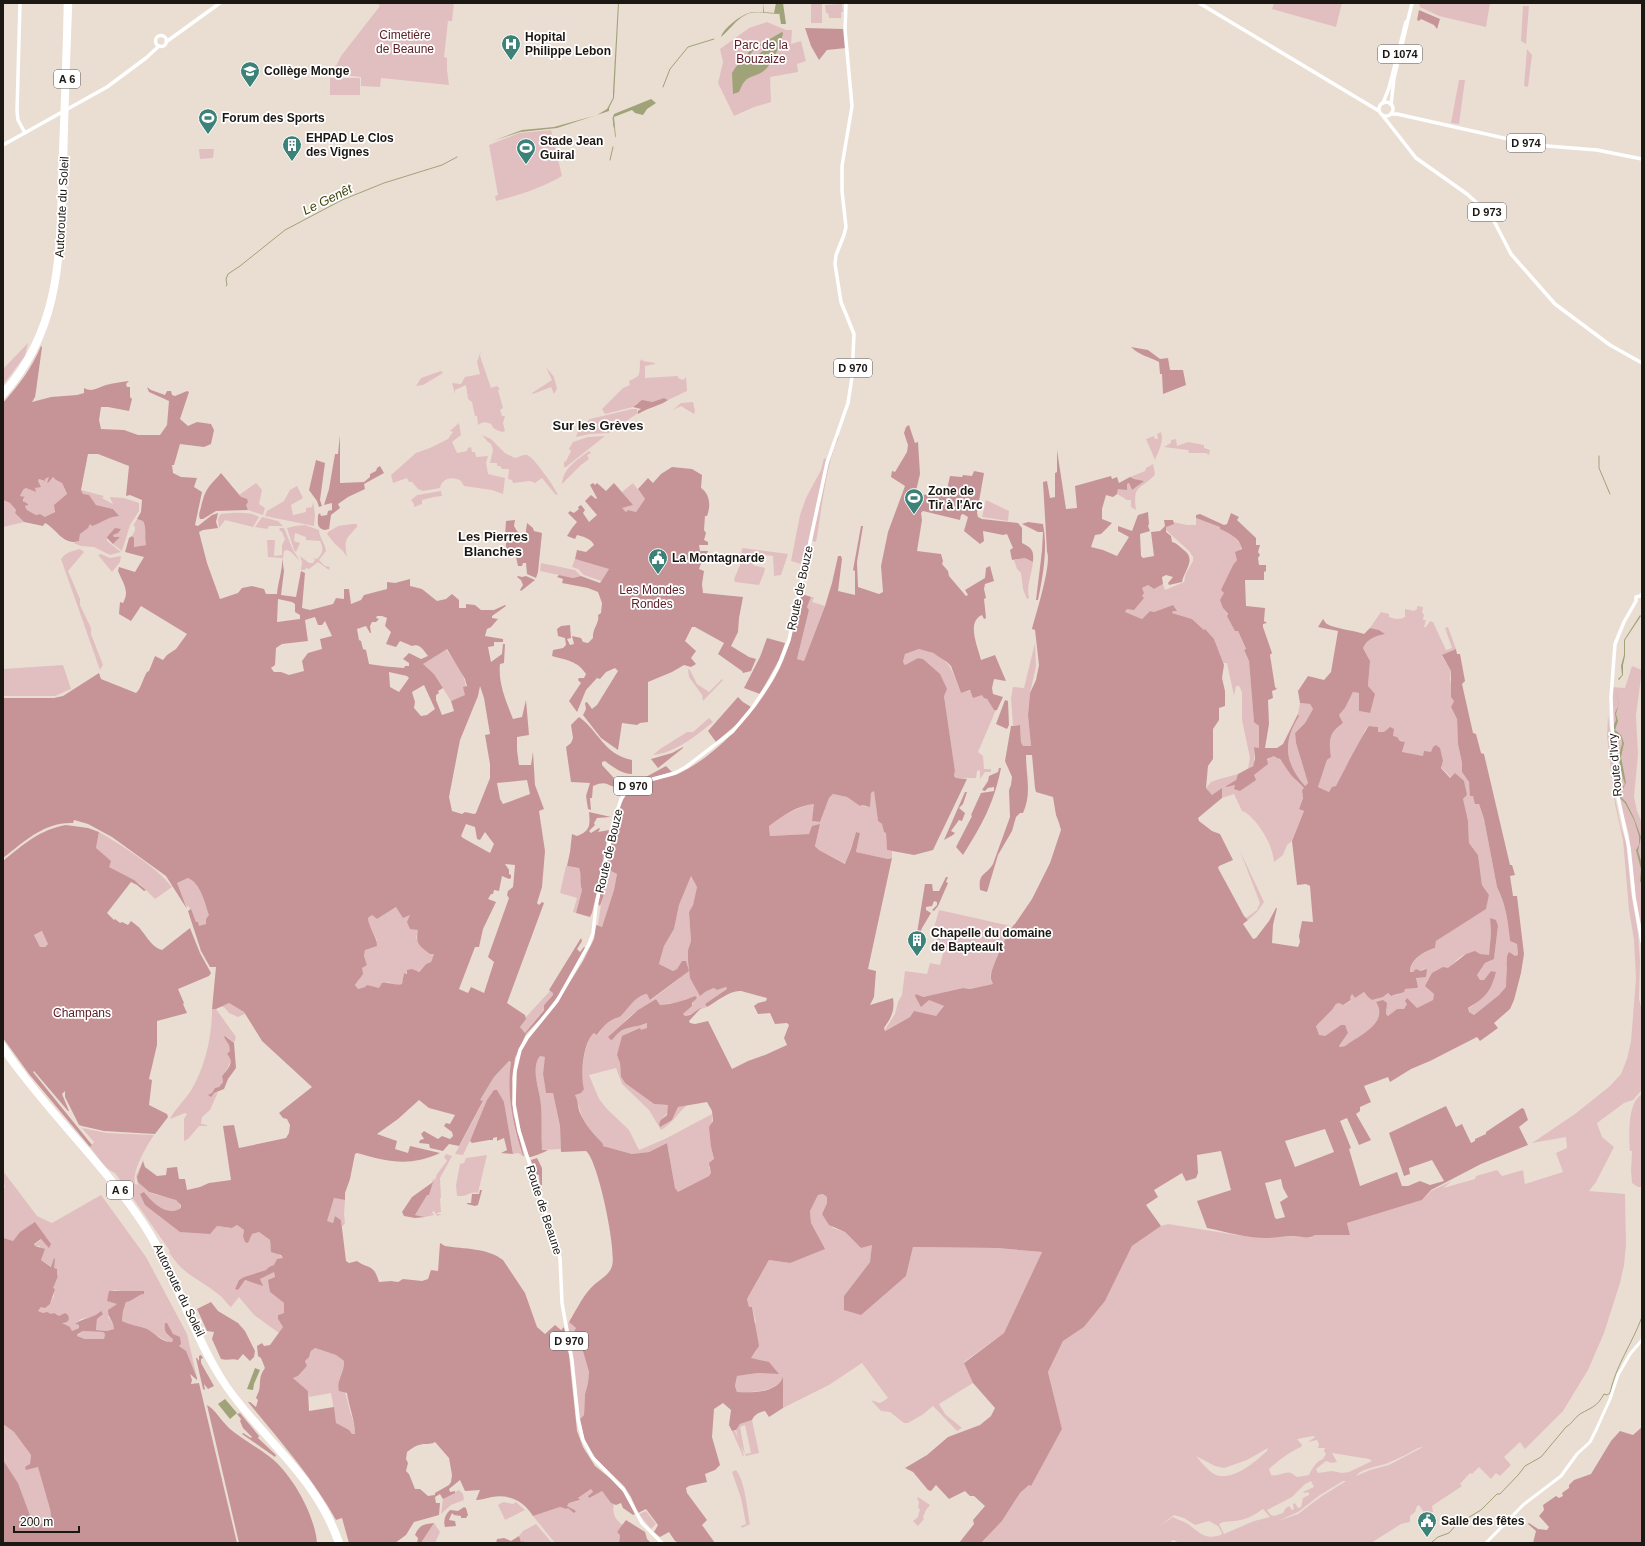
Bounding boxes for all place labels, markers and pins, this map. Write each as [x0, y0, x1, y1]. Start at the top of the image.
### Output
place label: Hopital Philippe Lebon [525, 30, 611, 58]
hospital icon: Hopital Philippe Lebon [500, 33, 522, 61]
school or university icon: Collège Monge [239, 60, 261, 88]
place label: Collège Monge [264, 64, 350, 78]
sports icon: Forum des Sports [197, 107, 219, 135]
place label: Forum des Sports [222, 111, 325, 125]
place label: EHPAD Le Clos des Vignes [306, 131, 394, 159]
building icon: EHPAD Le Clos des Vignes [281, 134, 303, 162]
place label: Stade Jean Guiral [540, 134, 603, 162]
sports icon: Stade Jean Guiral [515, 137, 537, 165]
place label: Zone de Tir à l'Arc [928, 484, 983, 512]
sports icon: Zone de Tir à l'Arc [903, 487, 925, 515]
public building icon: La Montagnarde [647, 547, 669, 575]
place label: La Montagnarde [672, 551, 765, 565]
place label: Chapelle du domaine de Bapteault [931, 926, 1052, 954]
building icon: Chapelle du domaine de Bapteault [906, 929, 928, 957]
public building icon: Salle des fêtes [1416, 1510, 1438, 1538]
place label: Salle des fêtes [1441, 1514, 1525, 1528]

